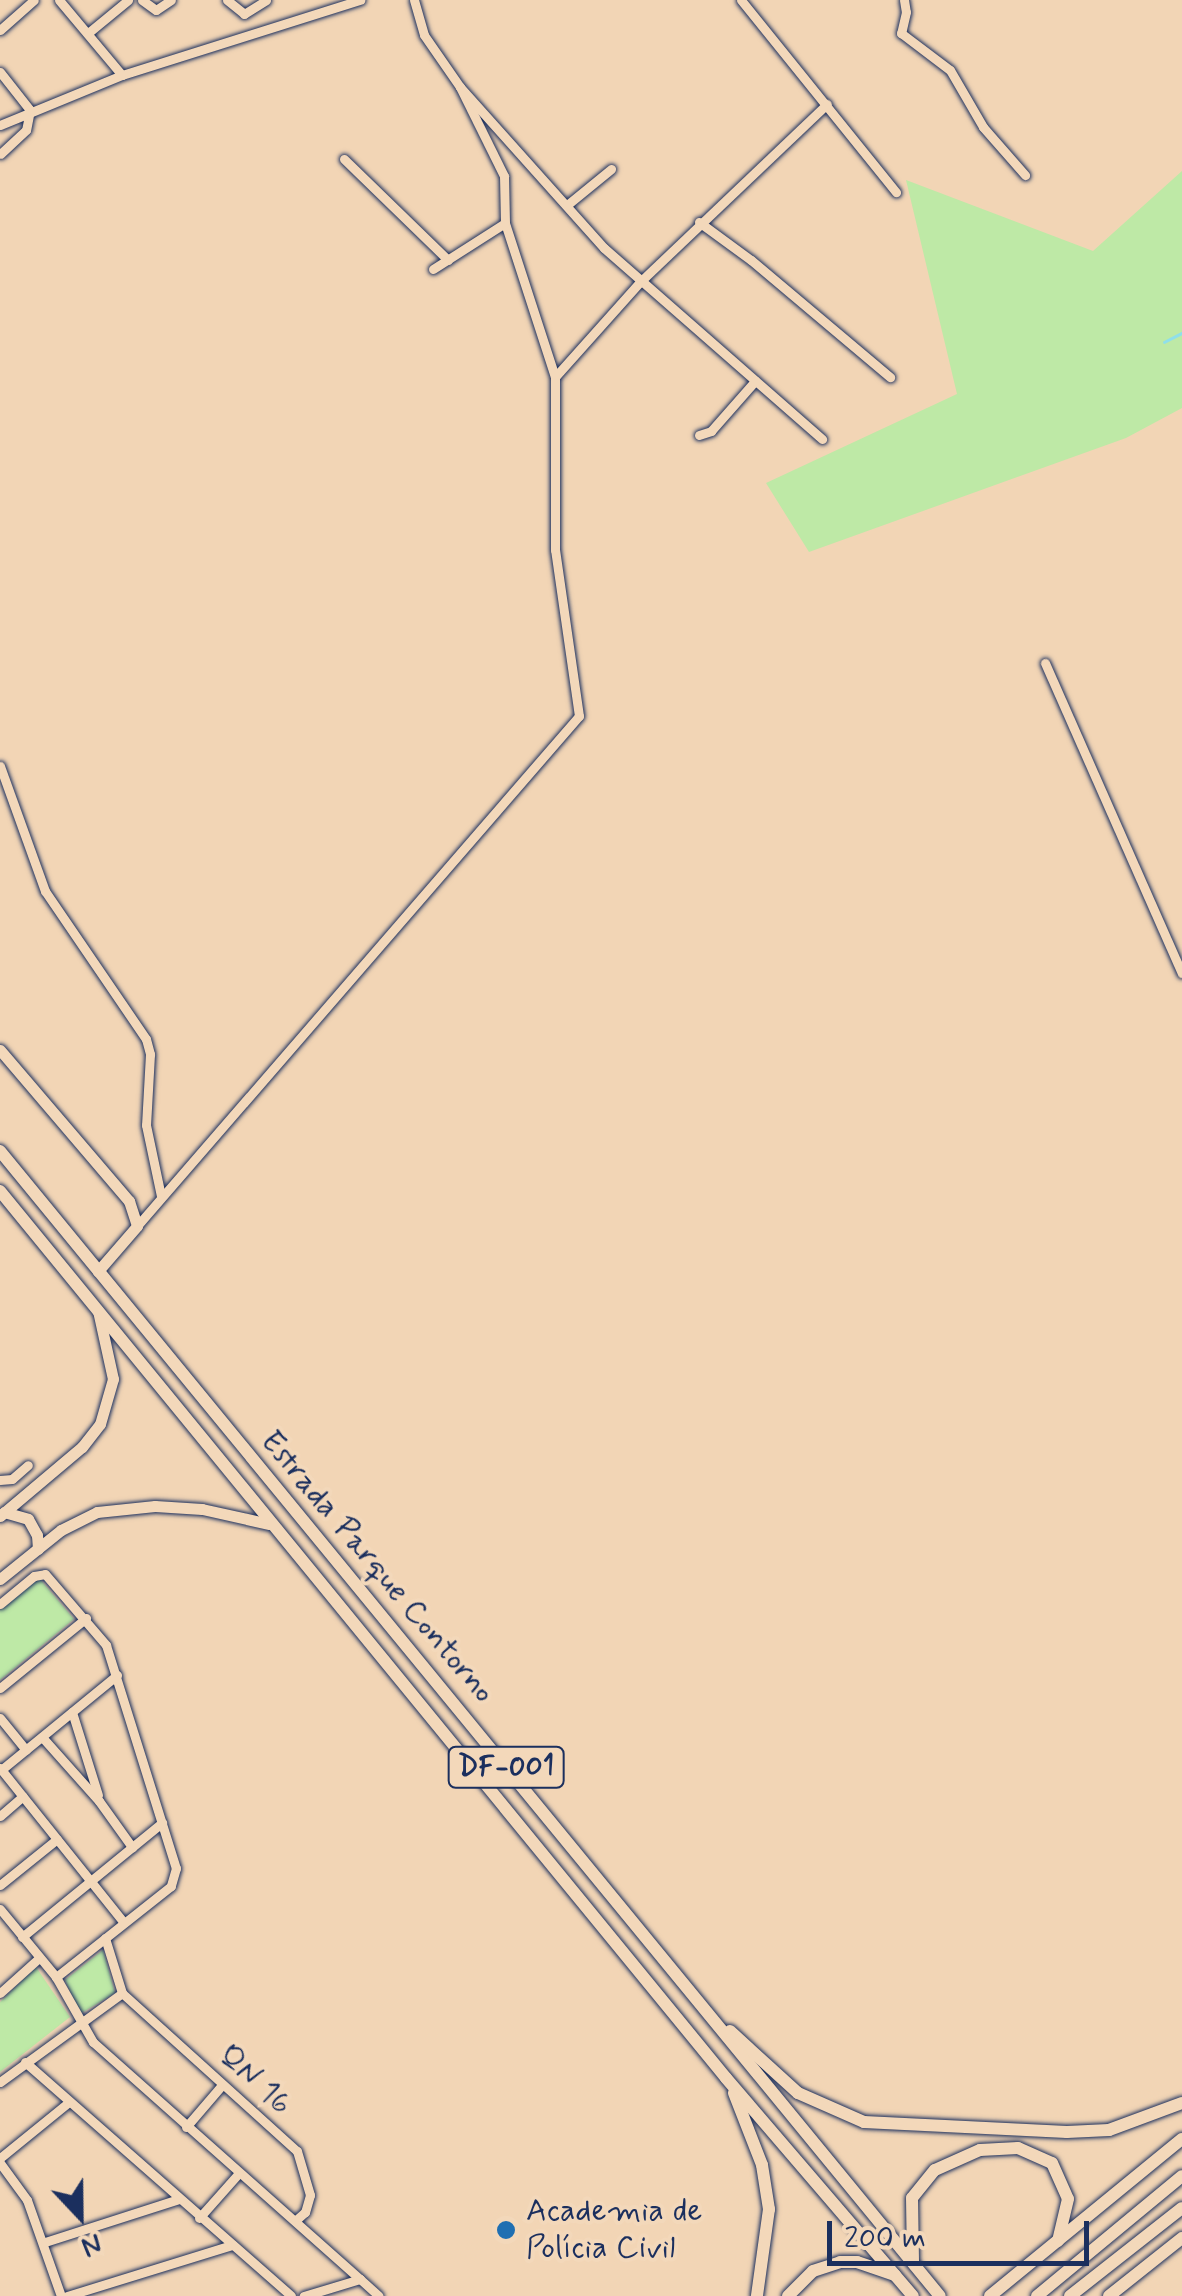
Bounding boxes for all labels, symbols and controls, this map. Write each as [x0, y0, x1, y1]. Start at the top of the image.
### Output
street label: Estrada Parque Contorno [255, 1427, 499, 1707]
road number: DF-001 [446, 1742, 566, 1792]
street label: QN 16 [210, 2037, 300, 2123]
north arrow [30, 2166, 130, 2266]
place label: Academia de Polícia Civil [526, 2193, 703, 2268]
scale bar [832, 2201, 1094, 2263]
marker: Academia de Polícia Civil [495, 2219, 517, 2241]
text: 200 m [844, 2219, 926, 2258]
text: N [76, 2224, 107, 2265]

